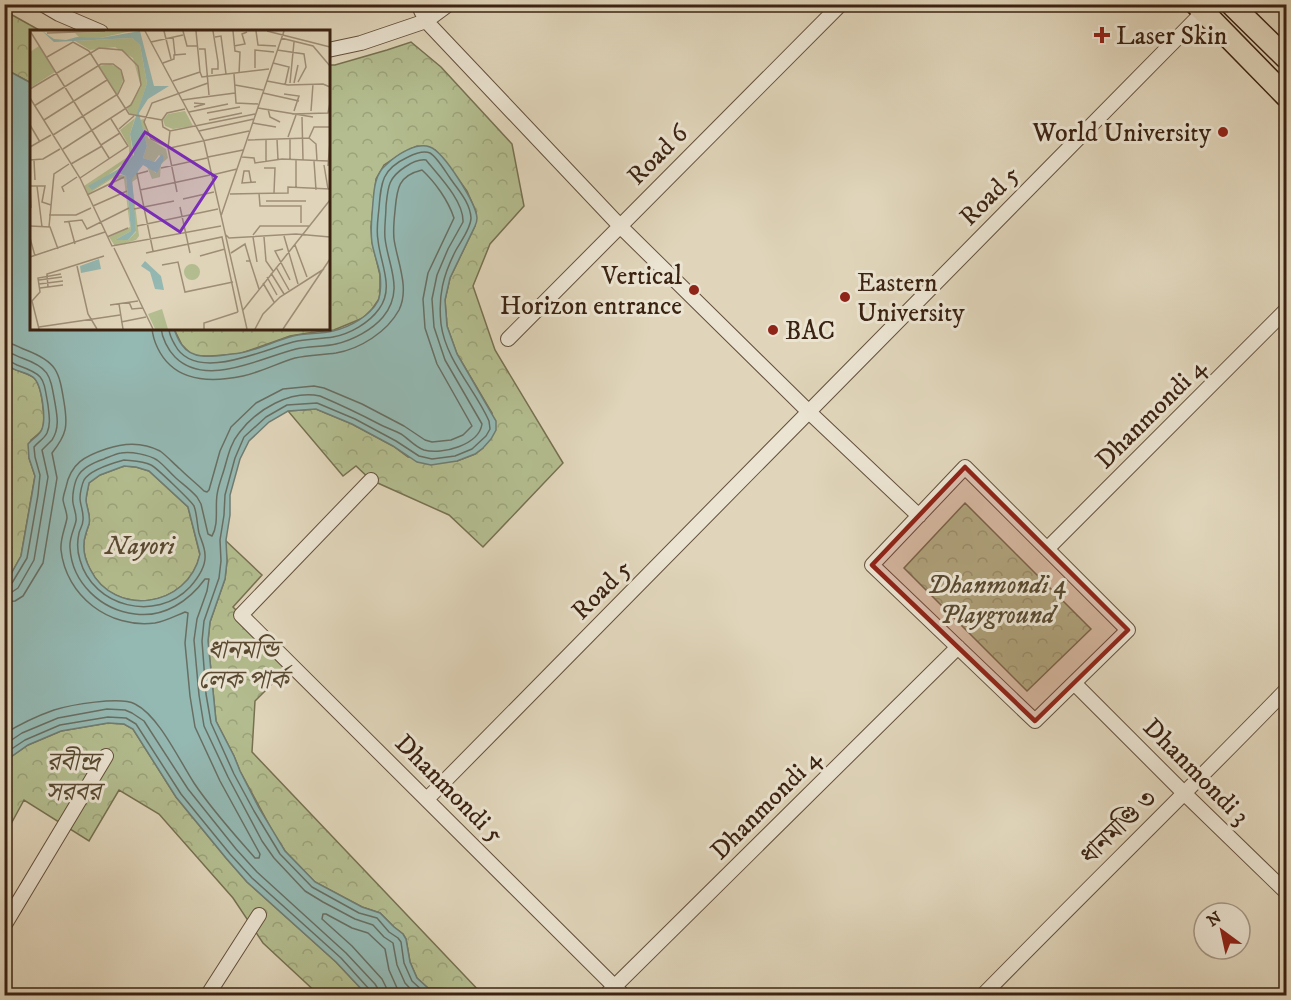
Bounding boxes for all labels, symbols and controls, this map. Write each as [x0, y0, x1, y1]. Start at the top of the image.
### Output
place label: Laser Skin [1116, 20, 1228, 53]
marker: Laser Skin [1093, 26, 1111, 44]
inset map [30, 30, 330, 330]
street label: Road 6 [621, 117, 697, 193]
place label: World University [1031, 117, 1212, 150]
marker: World University [1216, 125, 1230, 139]
street label: Road 5 [953, 159, 1027, 233]
place label: Vertical Horizon entrance [500, 260, 682, 323]
place label: Eastern University [857, 267, 965, 330]
marker: Vertical Horizon entrance [687, 283, 701, 297]
marker: Eastern University [838, 290, 852, 304]
place label: BAC [785, 315, 835, 348]
marker: BAC [766, 323, 780, 337]
street label: Dhanmondi 4 [1089, 351, 1214, 476]
park label: Nayori [103, 530, 177, 563]
street label: Road 5 [565, 553, 639, 627]
park label: Dhanmondi 4 Playground [927, 569, 1067, 632]
park label: ধানমন্ডি লেক পার্ক [198, 634, 293, 697]
street label: Dhanmondi 3 [1135, 712, 1256, 833]
street label: Dhanmondi 5 [387, 727, 511, 851]
street label: Dhanmondi 4 [704, 742, 829, 867]
park label: রবীন্দ্র সরবর [45, 746, 106, 809]
street label: ধানমণ্ডি ৩ [1073, 782, 1165, 872]
north arrow [1192, 901, 1252, 961]
text: N [1203, 907, 1225, 931]

